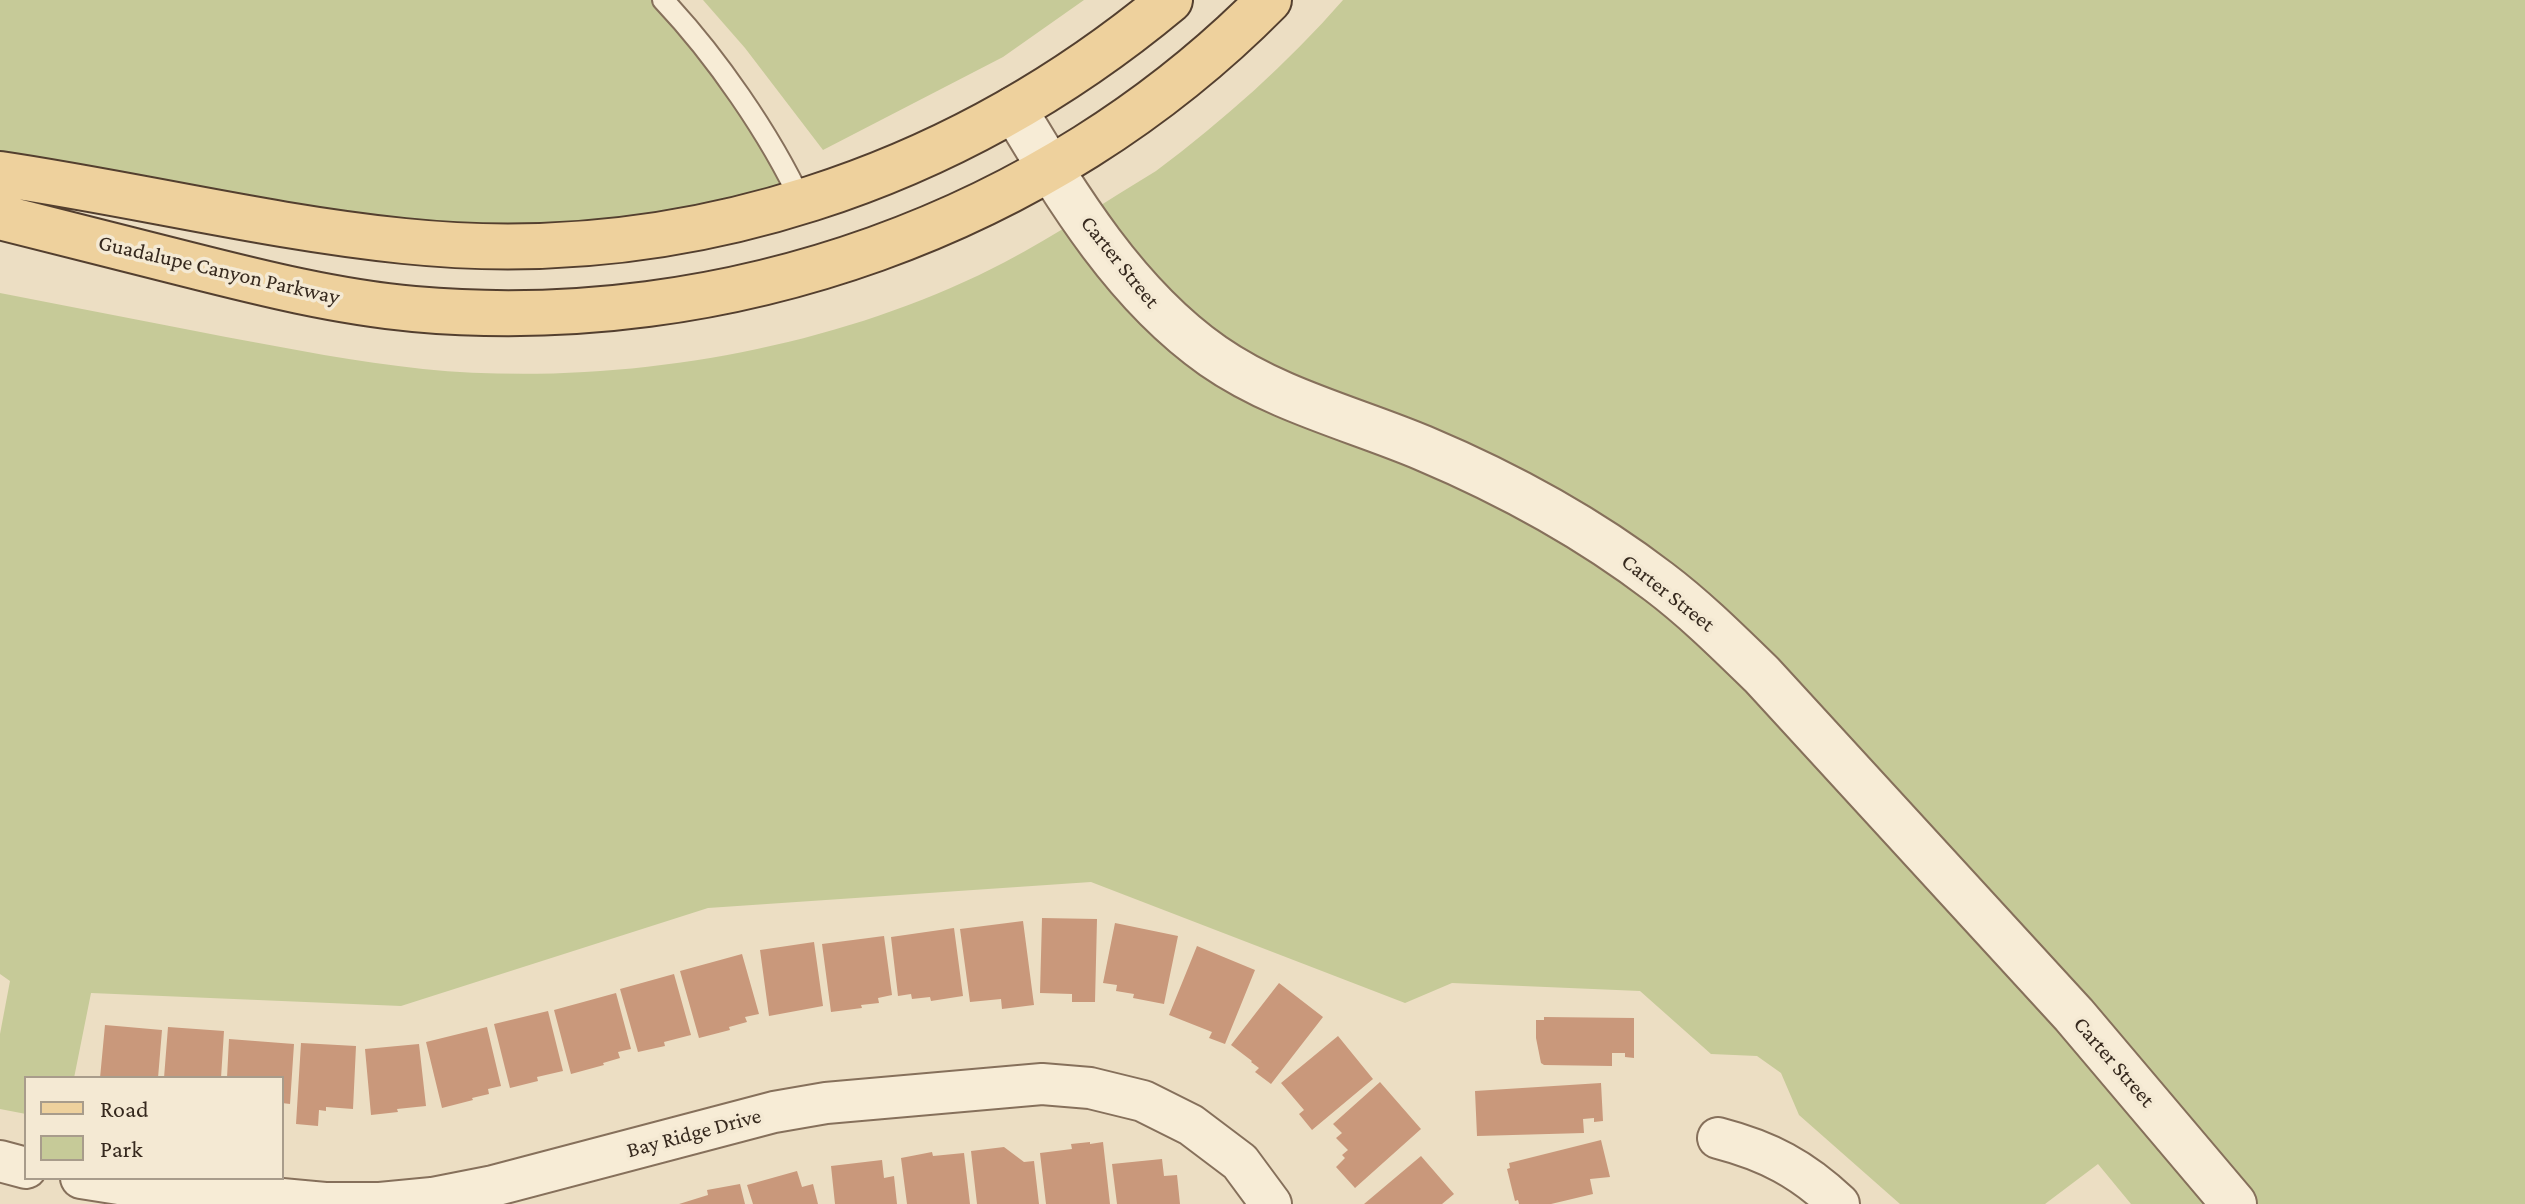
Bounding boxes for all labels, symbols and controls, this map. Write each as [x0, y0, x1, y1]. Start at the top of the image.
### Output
street label: Carter Street [1075, 210, 1165, 314]
street label: Guadalupe Canyon Parkway [96, 229, 342, 311]
street label: Carter Street [1616, 548, 1720, 638]
street label: Carter Street [2068, 1011, 2160, 1113]
legend [24, 1076, 284, 1180]
text: Road [100, 1095, 149, 1122]
street label: Bay Ridge Drive [624, 1102, 764, 1164]
text: Park [100, 1135, 143, 1162]

